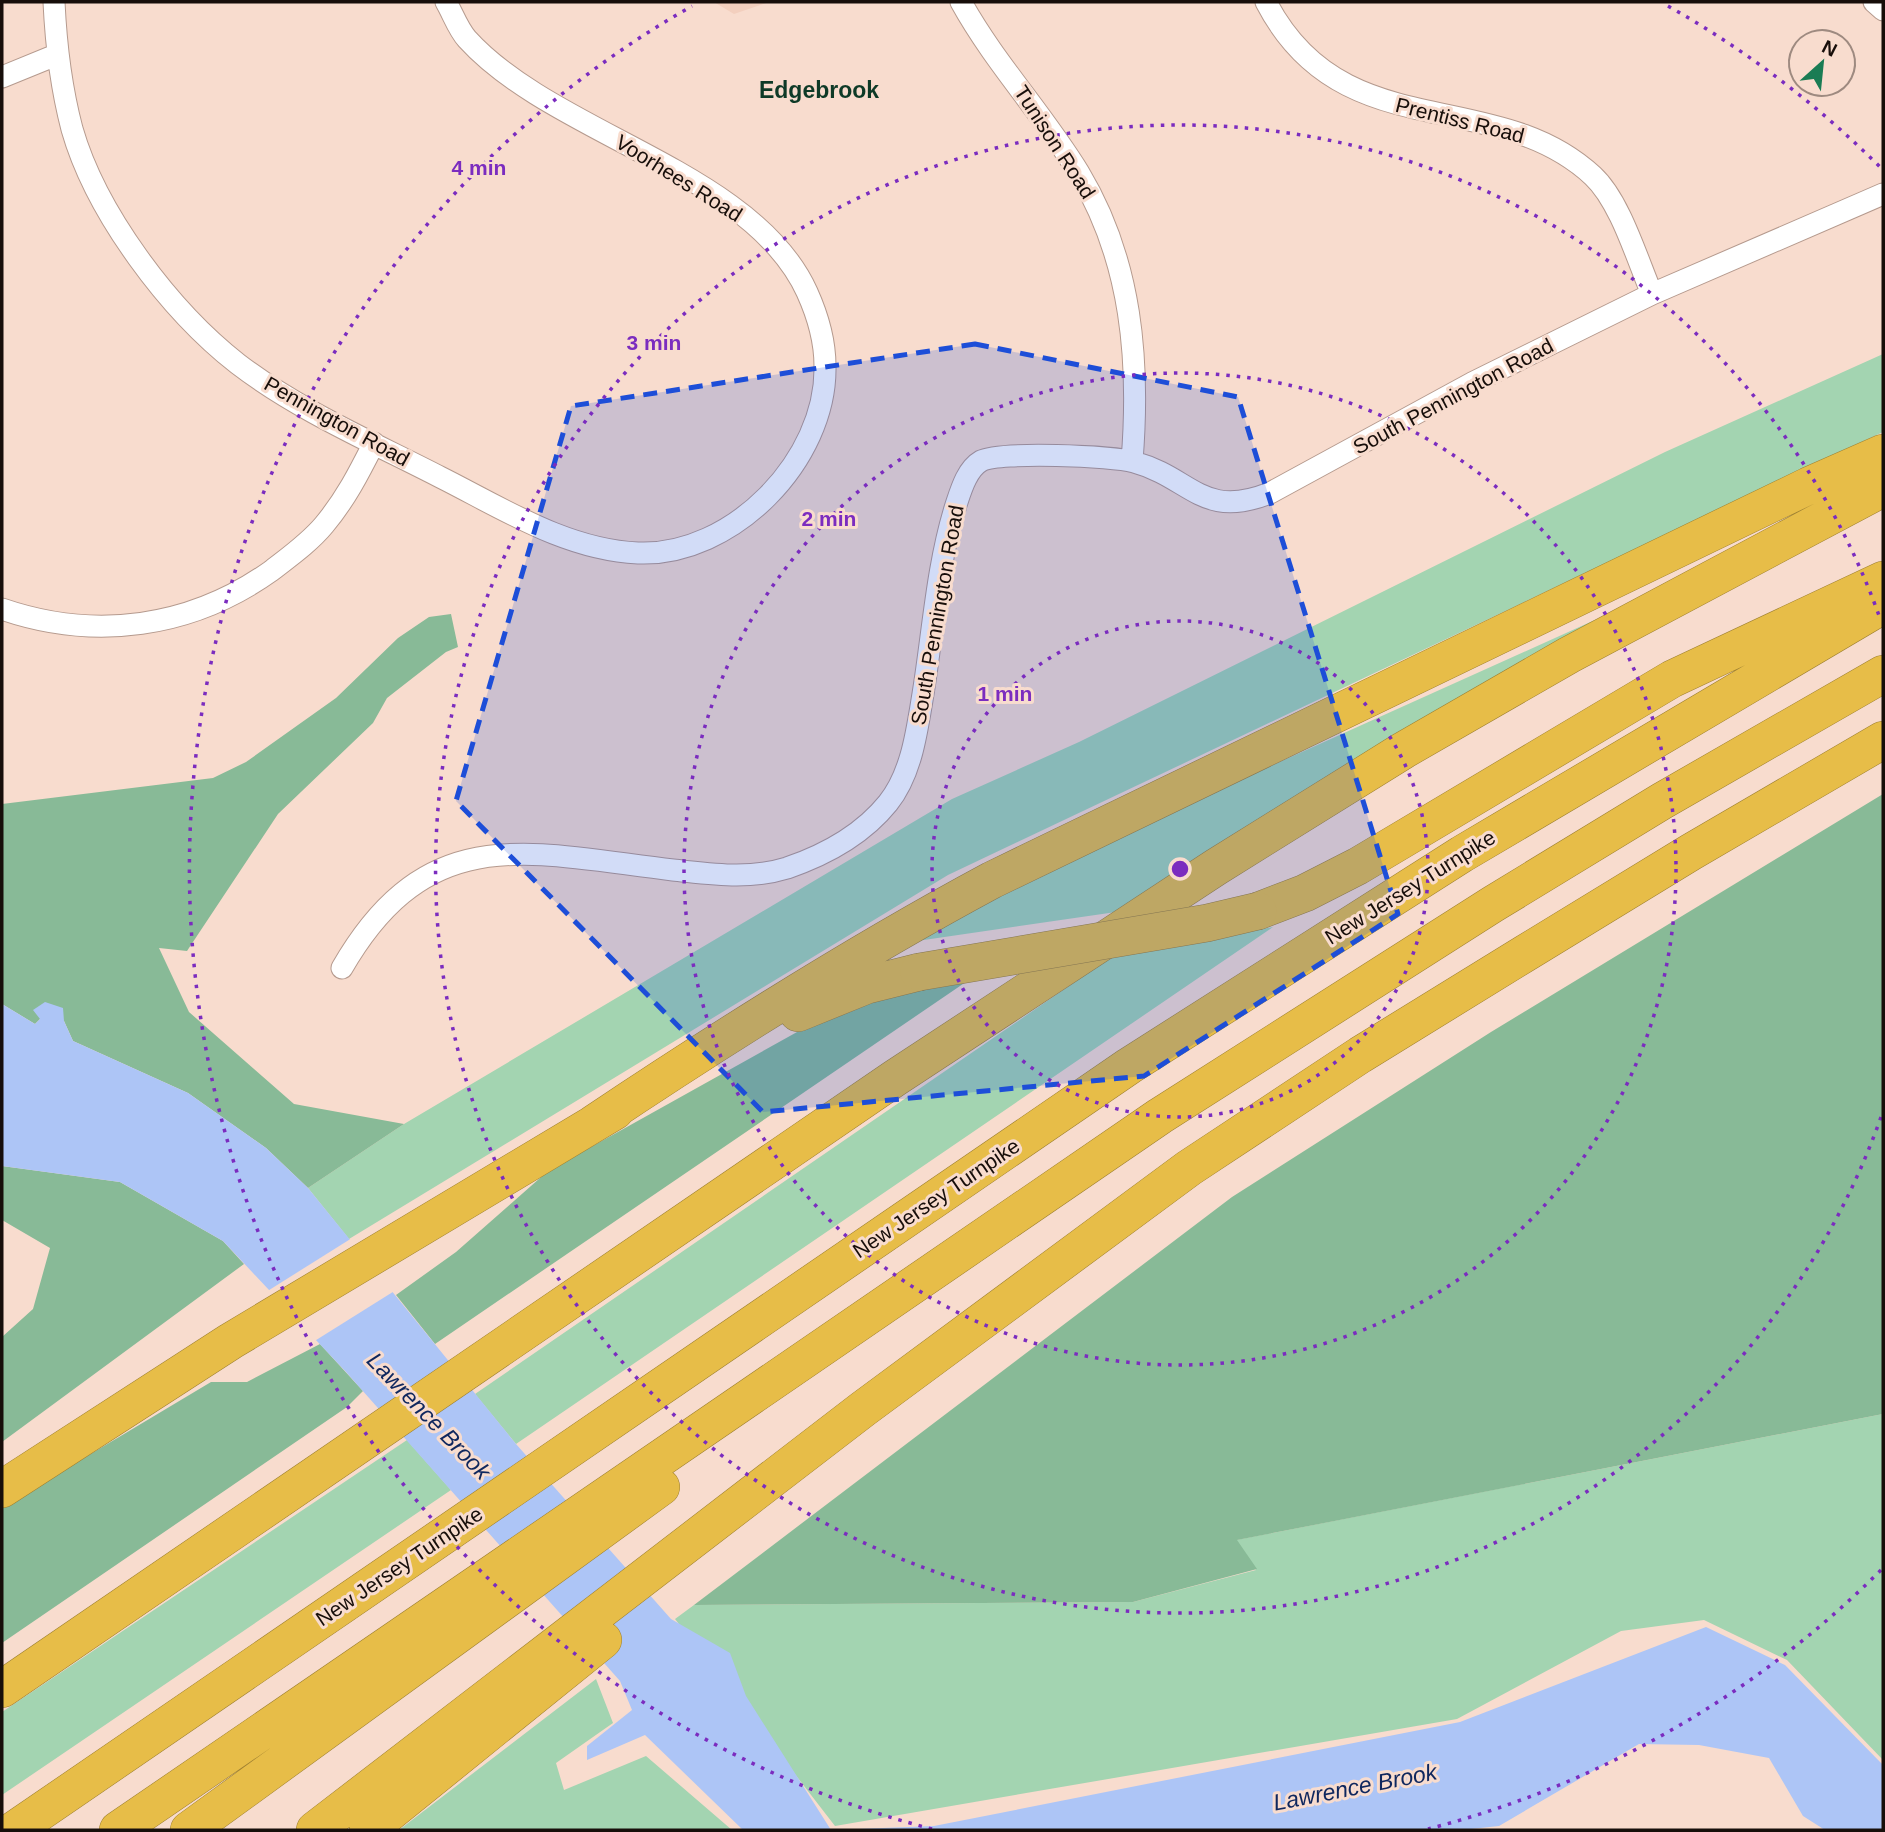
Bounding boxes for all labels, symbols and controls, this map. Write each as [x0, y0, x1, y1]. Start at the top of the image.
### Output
north arrow [1787, 28, 1857, 98]
text: N [1819, 36, 1840, 61]
district label: Edgebrook [759, 77, 879, 103]
street label: Tunison Road [1010, 81, 1100, 203]
street label: Prentiss Road [1393, 93, 1527, 147]
street label: Voorhees Road [612, 130, 746, 226]
text: 4 min [452, 156, 506, 179]
text: 3 min [627, 331, 681, 354]
street label: South Pennington Road [1349, 333, 1557, 459]
street label: Pennington Road [260, 372, 414, 470]
street label: South Pennington Road [906, 503, 968, 727]
text: 2 min [802, 507, 856, 530]
text: 1 min [978, 682, 1032, 705]
street label: New Jersey Turnpike [1321, 825, 1499, 949]
centre of rings [1168, 857, 1192, 881]
street label: New Jersey Turnpike [848, 1134, 1024, 1262]
water label: Lawrence Brook [362, 1347, 497, 1486]
street label: New Jersey Turnpike [311, 1502, 487, 1630]
water label: Lawrence Brook [1271, 1758, 1441, 1816]

